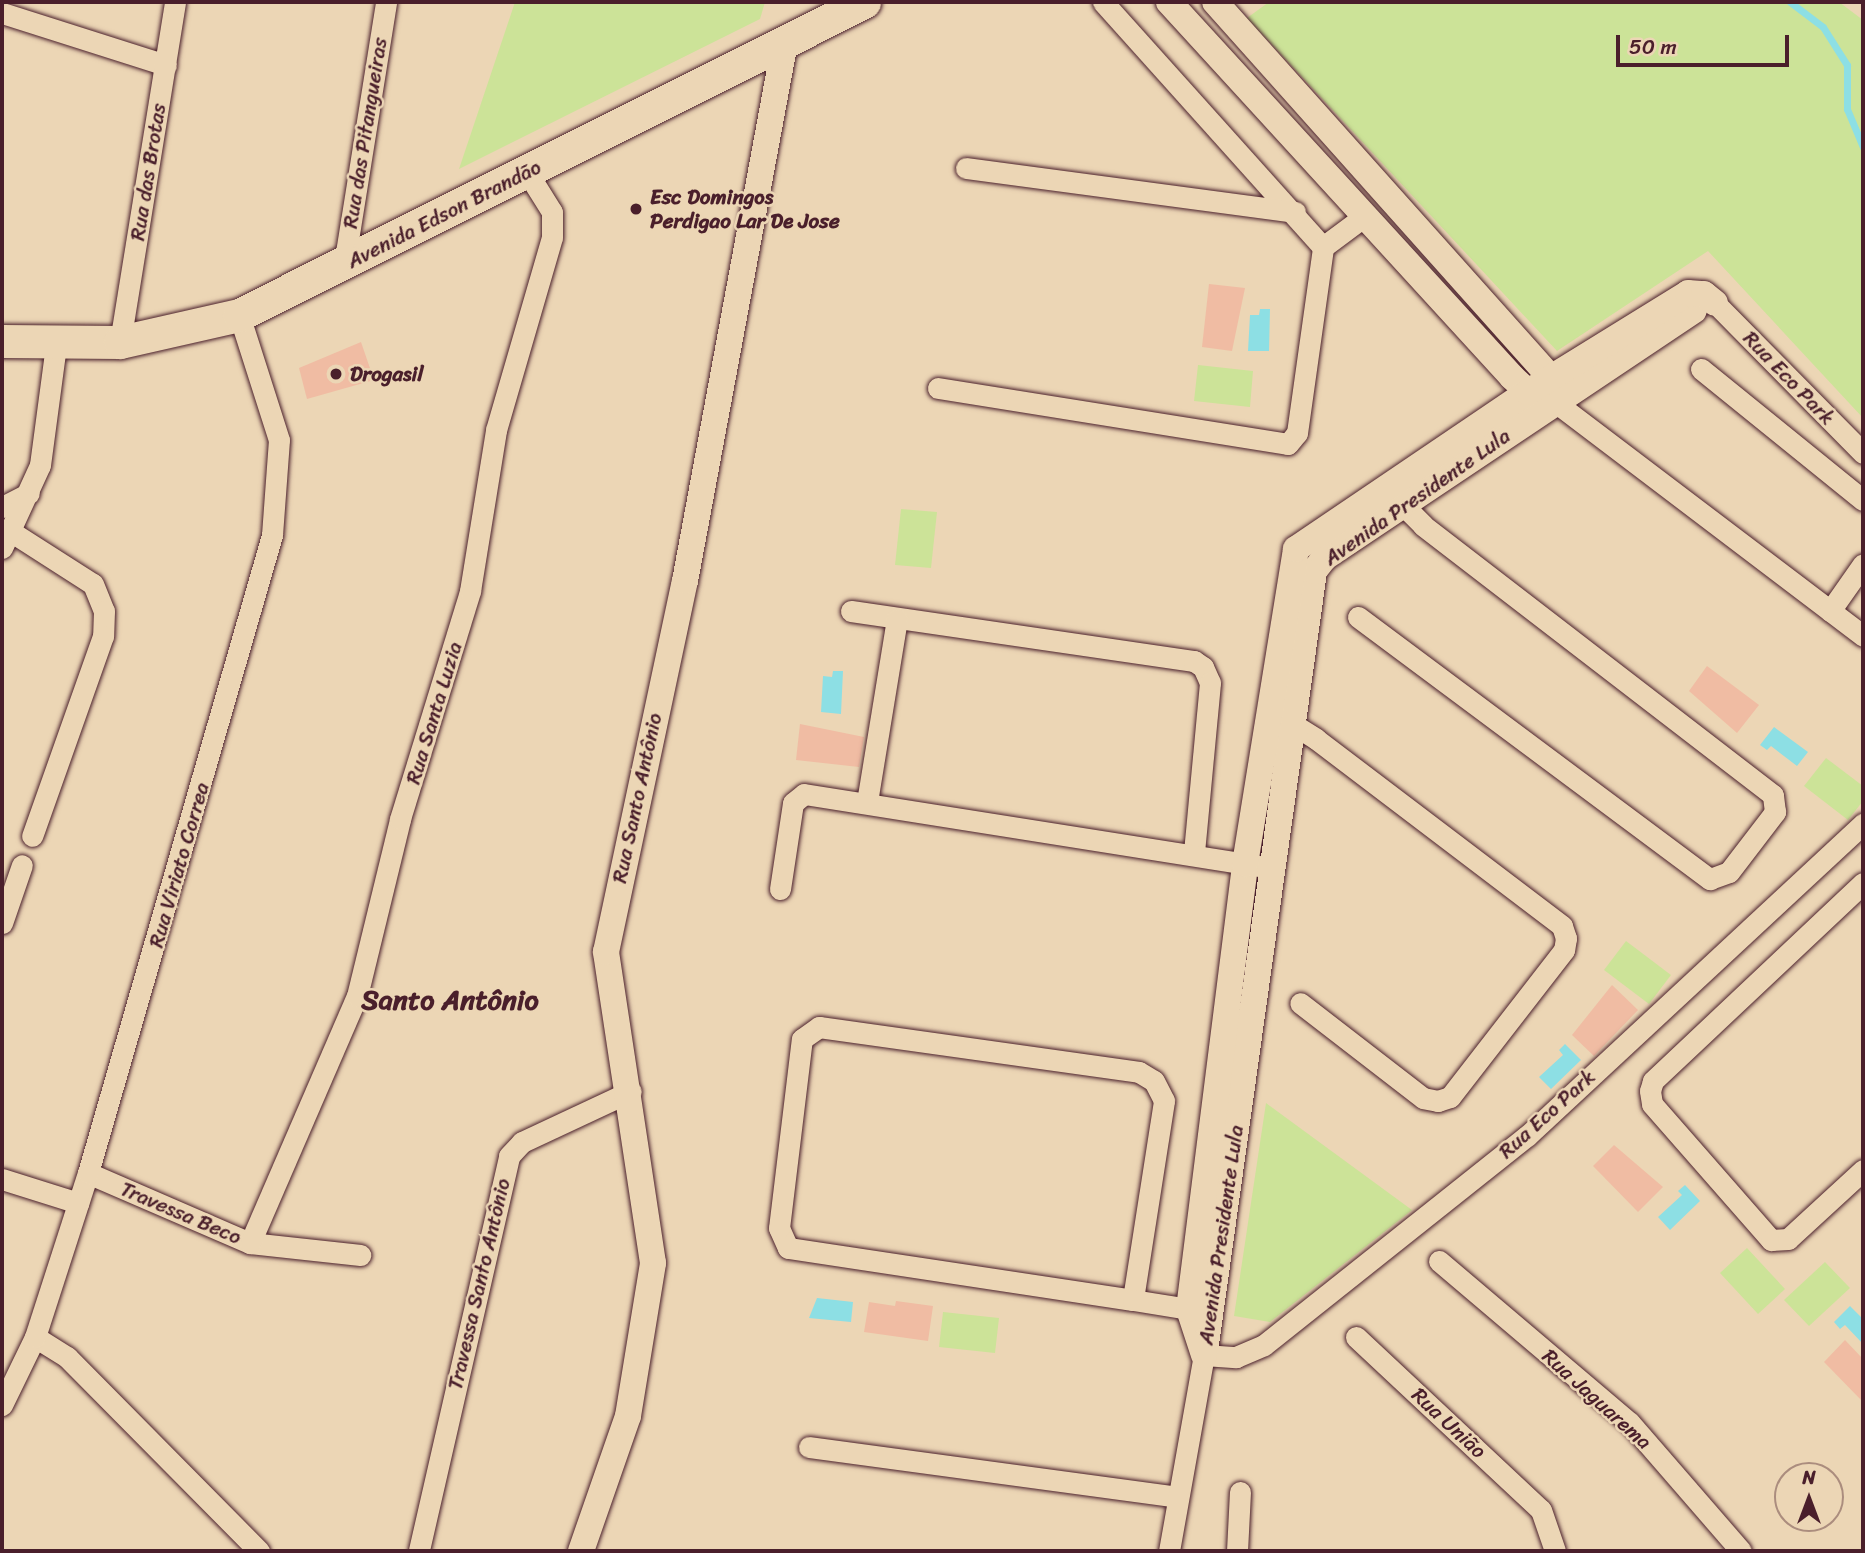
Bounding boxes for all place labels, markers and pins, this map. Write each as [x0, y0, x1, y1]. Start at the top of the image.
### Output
place label: Esc Domingos Perdigao Lar De Jose [650, 184, 840, 234]
marker: Esc Domingos Perdigao Lar De Jose [628, 201, 644, 217]
place label: Drogasil [350, 361, 423, 387]
marker: Drogasil [328, 366, 344, 382]

